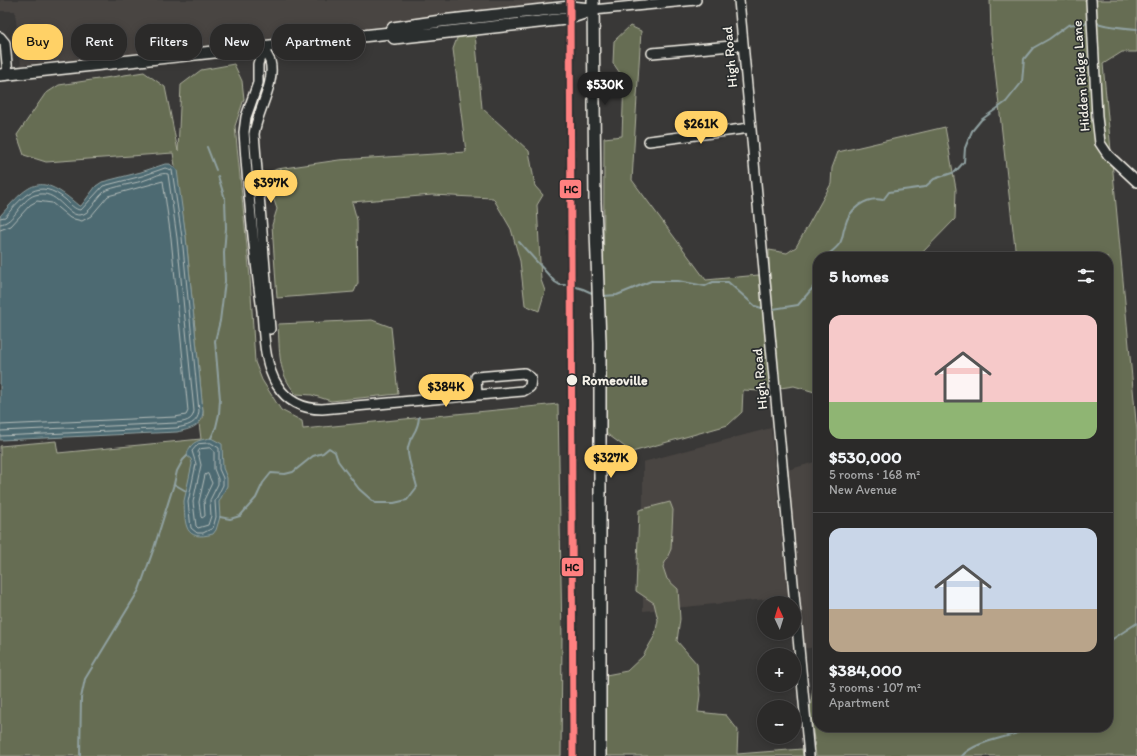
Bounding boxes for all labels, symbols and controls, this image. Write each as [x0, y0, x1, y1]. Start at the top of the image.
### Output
street label: Hidden Ridge Lane [1069, 20, 1093, 132]
chip: Buy [12, 24, 63, 60]
chip: Rent [71, 24, 127, 60]
chip: Filters [135, 24, 202, 60]
chip: New [210, 24, 264, 60]
chip: Apartment [272, 24, 365, 60]
street label: High Road [719, 25, 741, 88]
pin: $530K [577, 72, 633, 106]
text: $530K [587, 77, 623, 92]
pin: $261K [673, 111, 729, 145]
text: $261K [684, 116, 718, 131]
pin: $397K [243, 170, 299, 204]
text: $397K [253, 175, 289, 190]
line badge: HC [559, 179, 582, 199]
text: HC [564, 183, 578, 196]
icon: filters [1075, 265, 1097, 287]
text: 5 homes [829, 266, 889, 286]
icon: home [927, 341, 999, 413]
street label: High Road [749, 347, 771, 410]
place label: Romeoville [582, 372, 648, 389]
marker: Romeoville [565, 373, 579, 387]
pin: $384K [418, 374, 474, 408]
text: $384K [428, 379, 464, 394]
pin: $327K [583, 445, 639, 479]
text: $530,000 [829, 447, 902, 467]
text: $327K [593, 450, 629, 465]
text: 5 rooms · 168 m² [829, 467, 920, 482]
text: New Avenue [829, 482, 897, 497]
icon: home [927, 554, 999, 626]
line badge: HC [561, 557, 584, 577]
text: HC [565, 561, 579, 574]
north arrow [757, 596, 801, 640]
map controls [757, 596, 801, 744]
button: + [757, 648, 801, 692]
text: $384,000 [829, 660, 902, 680]
text: 3 rooms · 107 m² [829, 680, 921, 695]
text: Apartment [829, 695, 890, 710]
button: − [757, 700, 801, 744]

